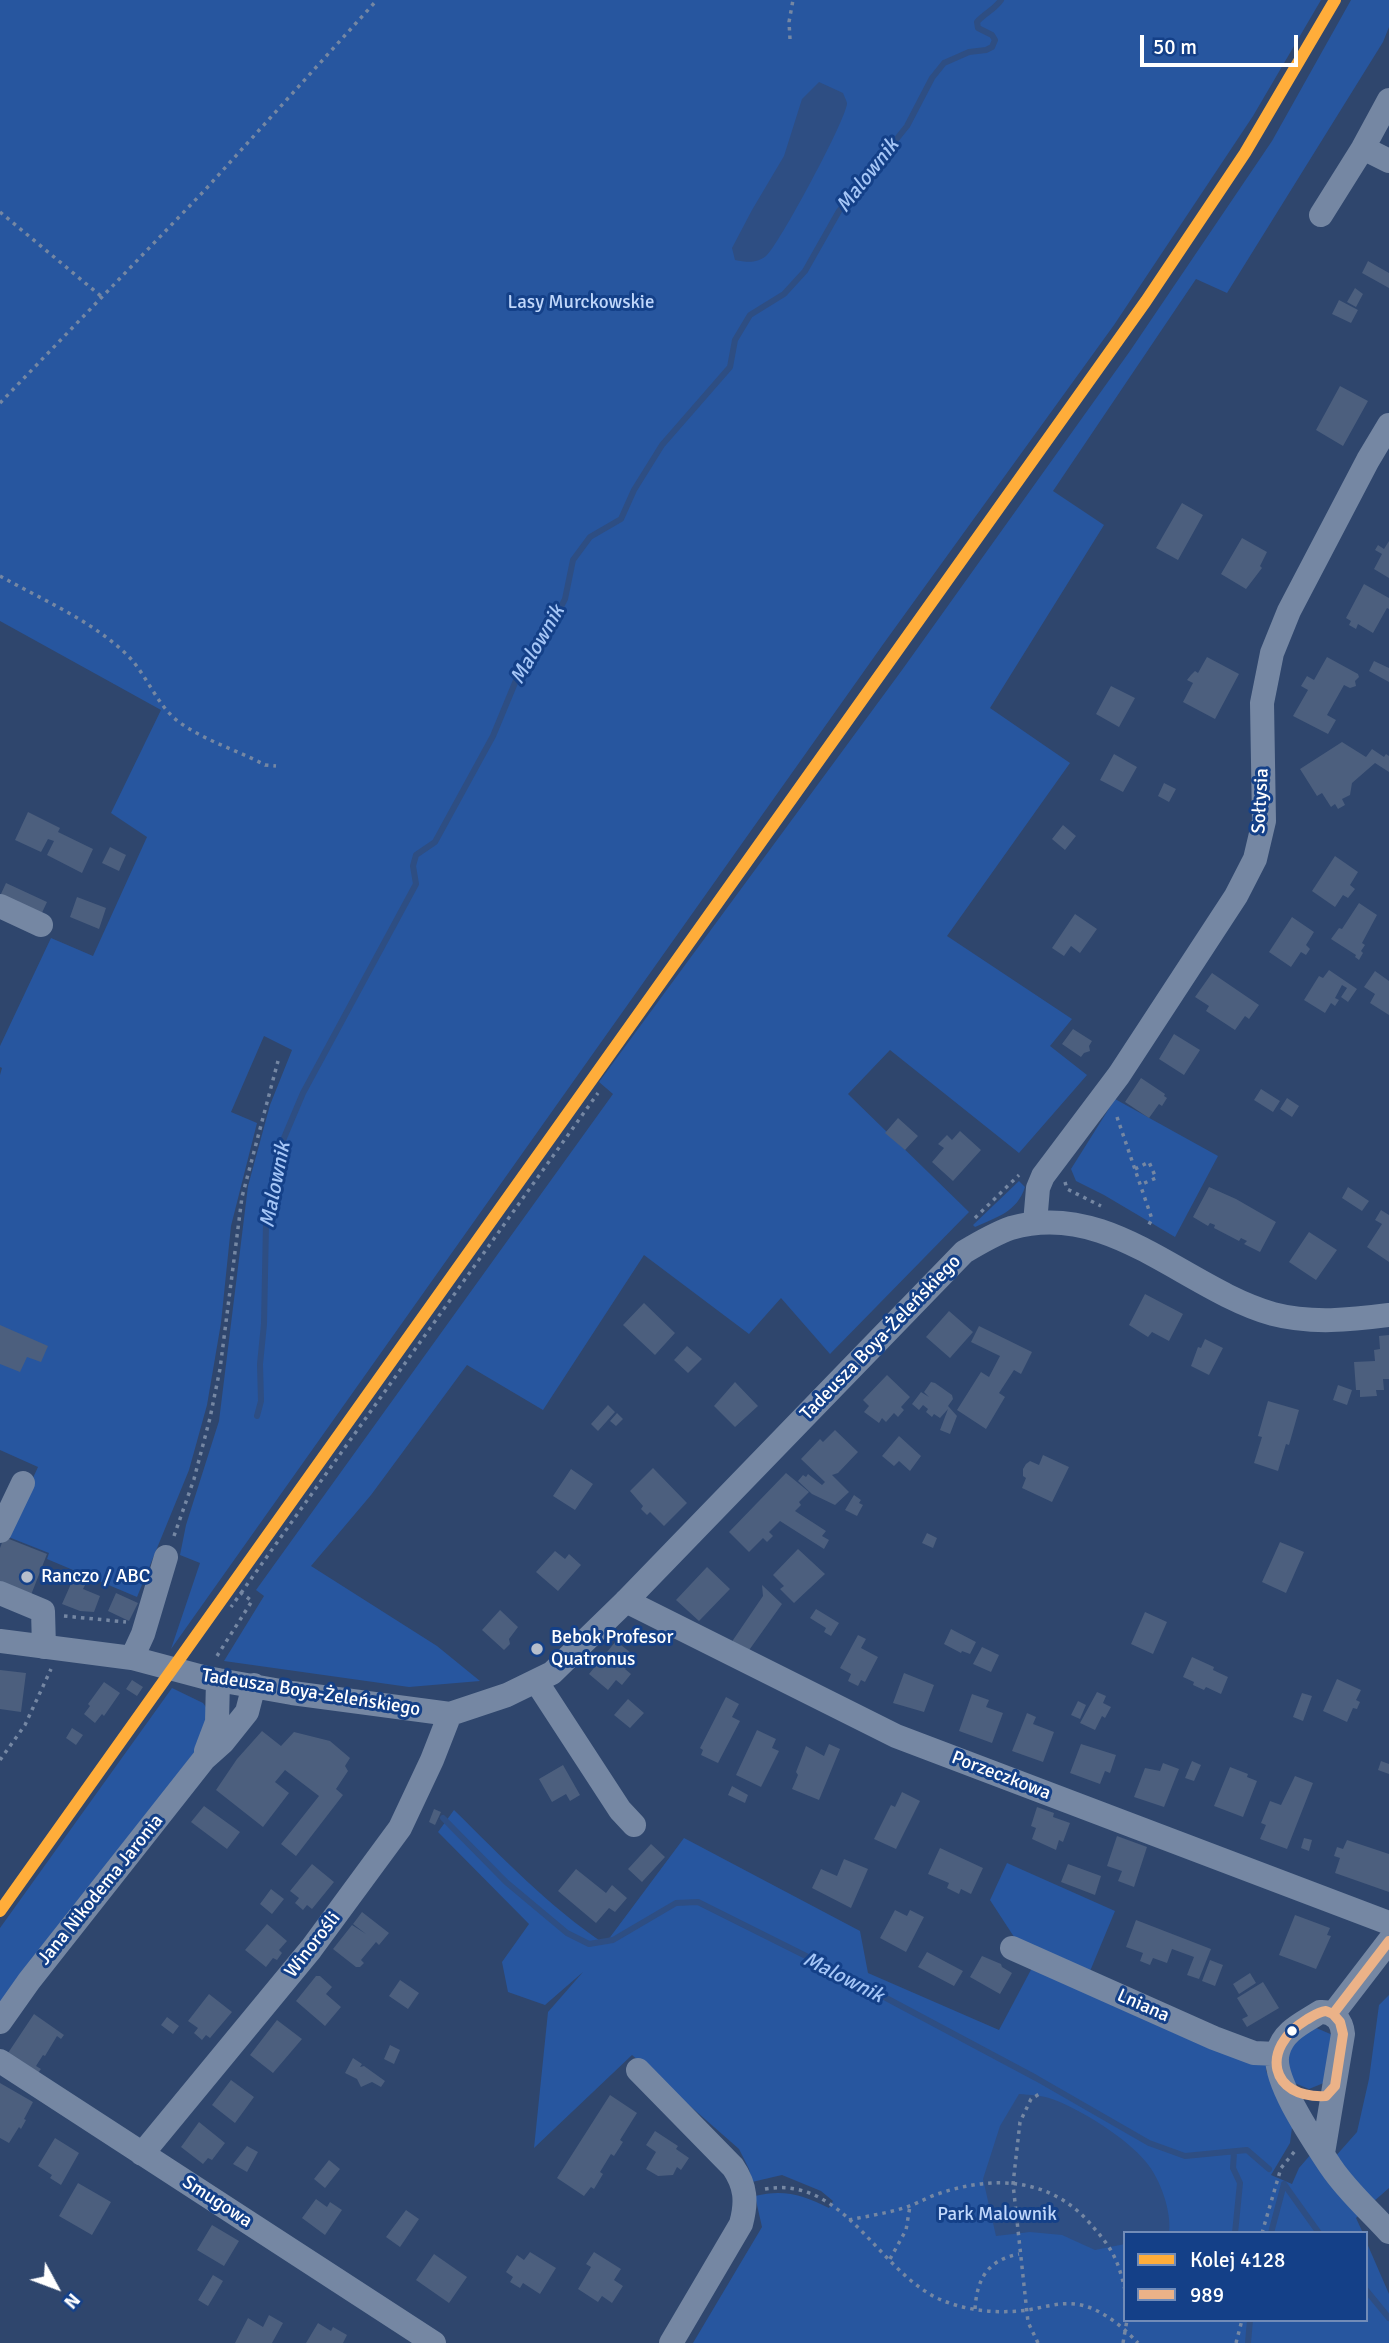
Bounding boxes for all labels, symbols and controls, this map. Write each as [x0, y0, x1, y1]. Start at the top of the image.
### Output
scale bar [1144, 21, 1302, 65]
text: 50 m [1153, 34, 1197, 60]
water label: Malownik [831, 134, 905, 218]
park label: Lasy Murckowskie [507, 292, 655, 314]
water label: Malownik [505, 601, 571, 689]
street label: Sołtysia [1248, 768, 1274, 834]
water label: Malownik [255, 1140, 297, 1230]
street label: Tadeusza Boya-Żeleńskiego [796, 1251, 966, 1425]
place label: Ranczo / ABC [41, 1566, 150, 1588]
marker: Ranczo / ABC [19, 1569, 35, 1585]
place label: Bebok Profesor Quatronus [551, 1627, 673, 1671]
marker: Bebok Profesor Quatronus [529, 1641, 545, 1657]
street label: Tadeusza Boya-Żeleńskiego [200, 1664, 422, 1722]
street label: Porzeczkowa [948, 1747, 1054, 1805]
street label: Jana Nikodema Jaronia [33, 1810, 169, 1970]
street label: Winorośli [280, 1908, 346, 1982]
water label: Malownik [798, 1947, 888, 2009]
street label: Lniana [1113, 1984, 1173, 2028]
unlabelled marker [1285, 2024, 1299, 2038]
street label: Smugowa [178, 2171, 256, 2233]
park label: Park Malownik [937, 2204, 1057, 2226]
legend [1123, 2231, 1368, 2322]
text: Kolej 4128 [1190, 2247, 1285, 2273]
north arrow [21, 2252, 91, 2322]
text: 989 [1190, 2282, 1224, 2308]
text: N [58, 2288, 85, 2314]

